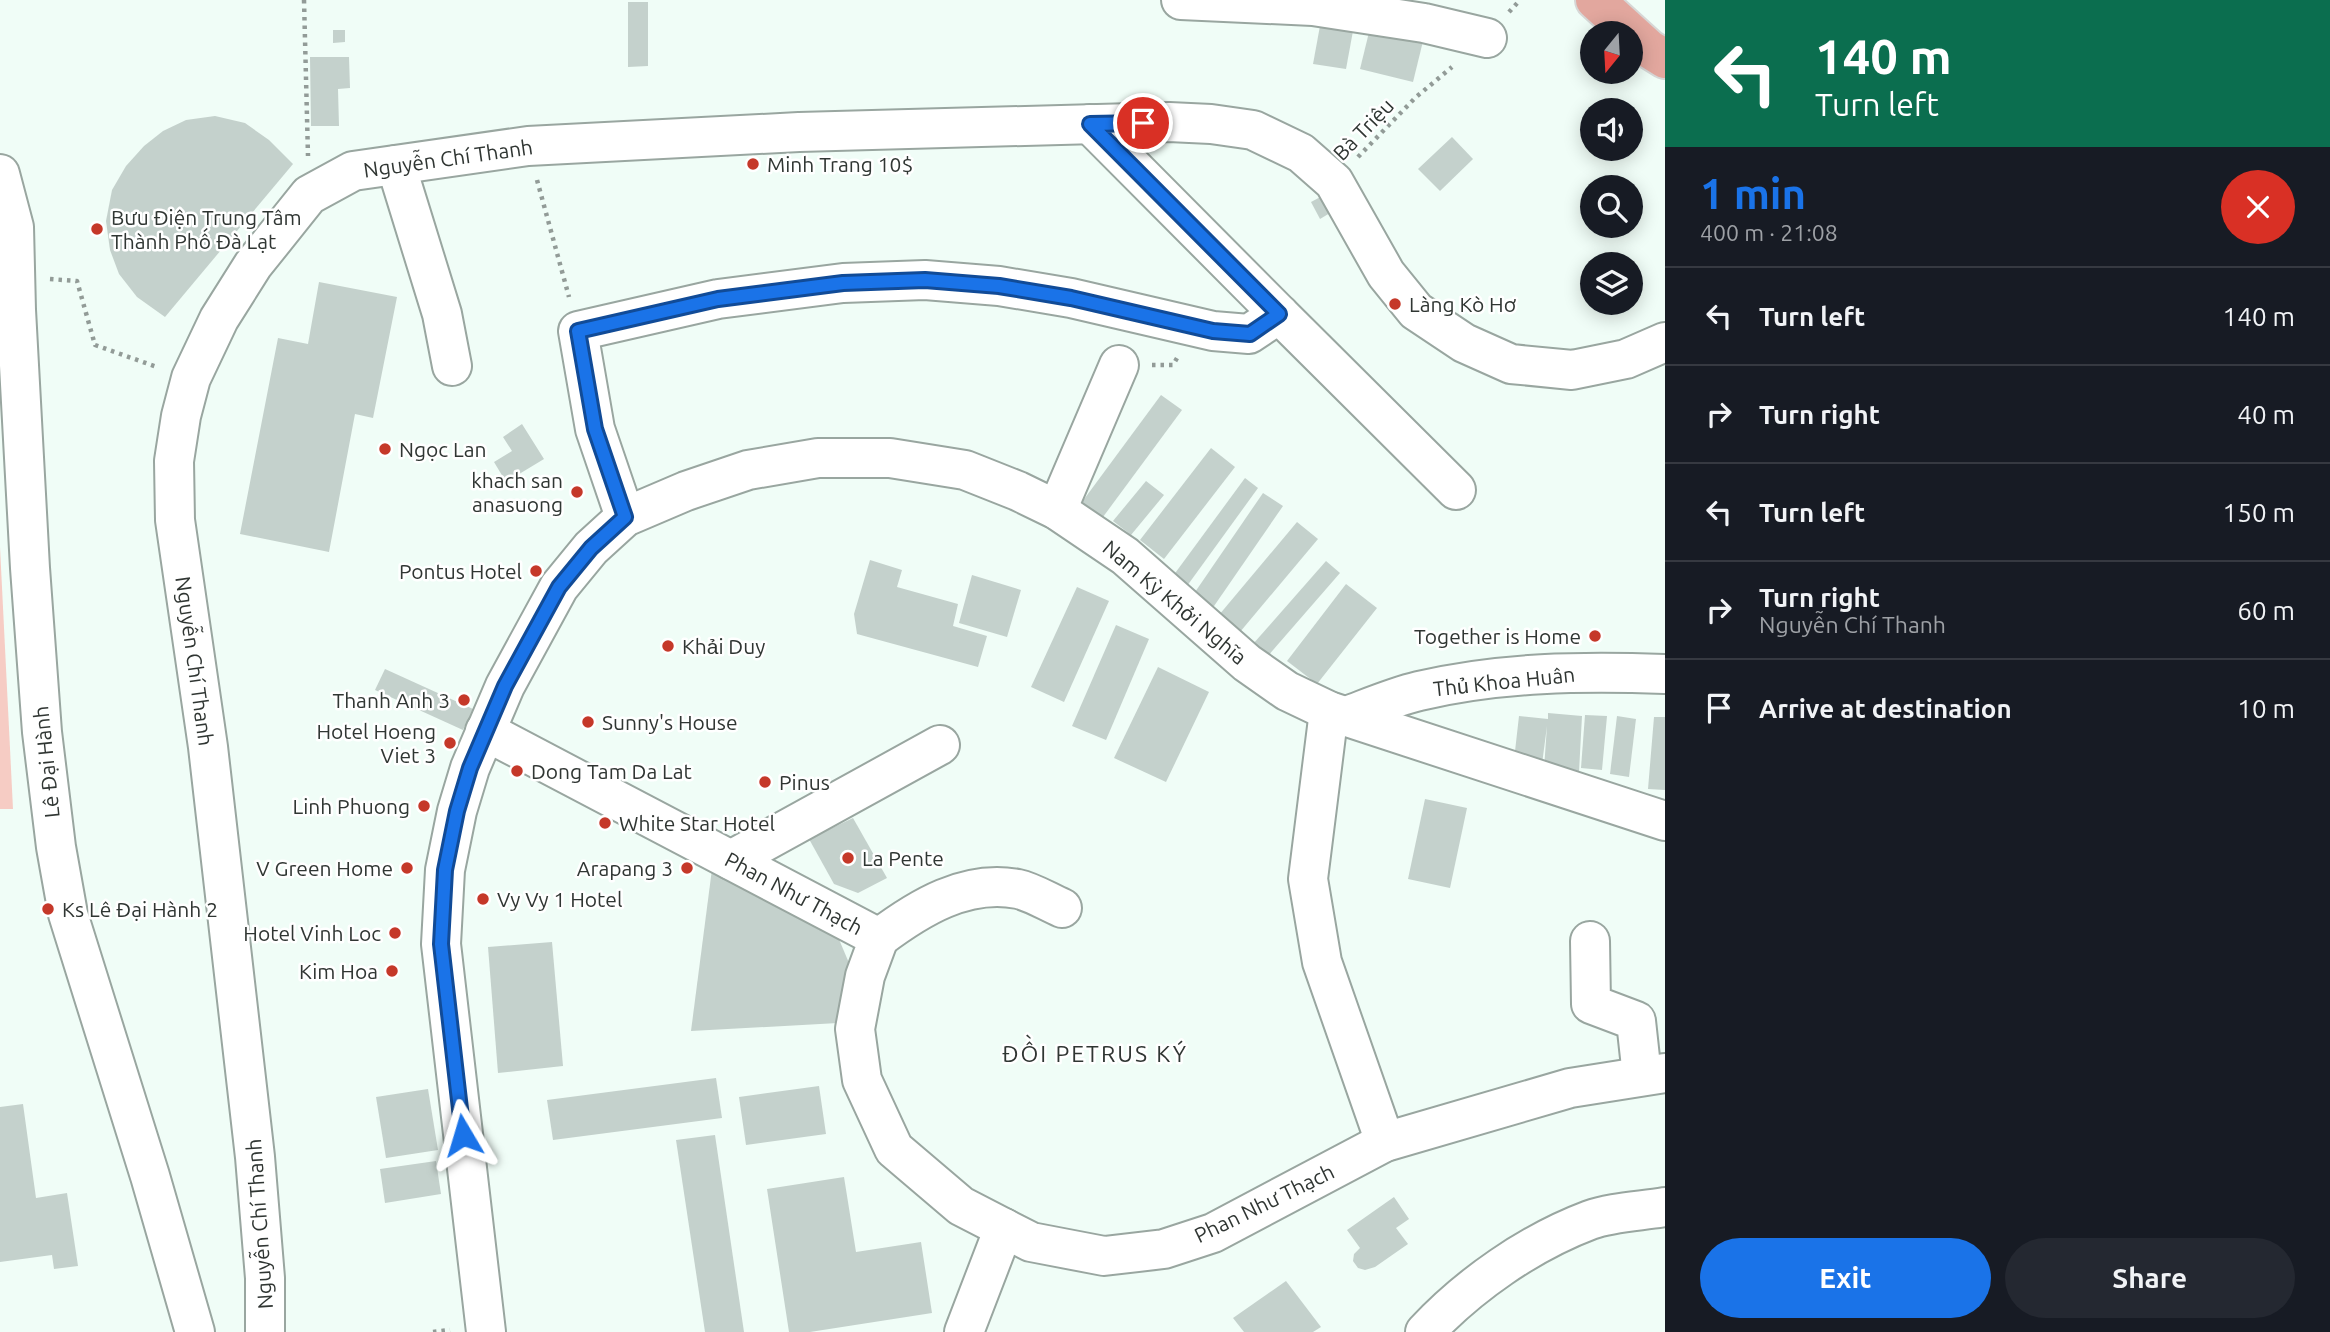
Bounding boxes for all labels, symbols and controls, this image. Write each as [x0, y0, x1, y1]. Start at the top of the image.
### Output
north arrow [1580, 21, 1643, 84]
map controls [1580, 21, 1643, 315]
icon: left [1700, 28, 1791, 119]
text: 140 m [1815, 28, 1952, 83]
text: Turn left [1815, 86, 1939, 122]
pin [1113, 93, 1173, 153]
street label: Bà Triệu [1328, 93, 1398, 165]
button: sound [1580, 98, 1643, 161]
icon: arrive [1124, 104, 1162, 142]
street label: Nguyễn Chí Thanh [362, 133, 534, 182]
place label: Minh Trang 10$ [767, 152, 913, 176]
marker: Minh Trang 10$ [745, 156, 761, 172]
text: 1 min [1700, 170, 1806, 217]
button: close [2221, 170, 2295, 244]
button: search [1580, 175, 1643, 238]
place label: Bưu Điện Trung Tâm Thành Phố Đà Lạt [111, 205, 302, 253]
text: 400 m · 21:08 [1700, 220, 1838, 245]
marker: Bưu Điện Trung Tâm Thành Phố Đà Lạt [89, 221, 105, 237]
button: layers [1580, 252, 1643, 315]
place label: Làng Kò Hơ [1409, 292, 1516, 316]
marker: Làng Kò Hơ [1387, 296, 1403, 312]
icon: left [1700, 297, 1738, 335]
text: Turn left [1759, 302, 1865, 331]
text: 140 m [2223, 302, 2295, 331]
icon: right [1700, 395, 1738, 433]
text: Turn right [1759, 400, 1880, 429]
text: 40 m [2237, 400, 2295, 429]
place label: Ngọc Lan [399, 437, 486, 461]
marker: Ngọc Lan [377, 441, 393, 457]
place label: khach san anasuong [471, 468, 563, 516]
marker: khach san anasuong [569, 484, 585, 500]
icon: left [1700, 493, 1738, 531]
text: Turn left [1759, 498, 1865, 527]
text: 150 m [2223, 498, 2295, 527]
street label: Nam Kỳ Khởi Nghĩa [1098, 535, 1252, 669]
place label: Pontus Hotel [399, 559, 522, 583]
marker: Pontus Hotel [528, 563, 544, 579]
street label: Nguyễn Chí Thanh [171, 575, 220, 747]
text: Turn right [1759, 583, 1880, 612]
icon: right [1700, 591, 1738, 629]
text: 60 m [2237, 596, 2295, 625]
text: Nguyễn Chí Thanh [1759, 612, 1946, 637]
place label: Together is Home [1414, 624, 1581, 648]
marker: Together is Home [1587, 628, 1603, 644]
place label: Khải Duy [682, 634, 765, 658]
marker: Khải Duy [660, 638, 676, 654]
street label: Thủ Khoa Huân [1432, 662, 1576, 700]
place label: Thanh Anh 3 [332, 688, 450, 712]
icon: arrive [1700, 689, 1738, 727]
marker: Thanh Anh 3 [456, 692, 472, 708]
text: Arrive at destination [1759, 694, 2012, 723]
text: 10 m [2237, 694, 2295, 723]
street label: Lê Đại Hành [28, 705, 64, 819]
place label: Sunny's House [602, 710, 738, 734]
marker: Sunny's House [580, 714, 596, 730]
place label: Hotel Hoeng Viet 3 [316, 719, 436, 767]
marker: Hotel Hoeng Viet 3 [442, 735, 458, 751]
place label: Dong Tam Da Lat [531, 759, 692, 783]
marker: Dong Tam Da Lat [509, 763, 525, 779]
place label: Pinus [779, 770, 830, 794]
marker: Pinus [757, 774, 773, 790]
place label: Linh Phuong [293, 794, 410, 818]
marker: Linh Phuong [416, 798, 432, 814]
place label: White Star Hotel [619, 811, 775, 835]
marker: White Star Hotel [597, 815, 613, 831]
place label: La Pente [862, 846, 944, 870]
street label: Phan Như Thạch [721, 847, 867, 939]
marker: La Pente [840, 850, 856, 866]
place label: V Green Home [256, 856, 393, 880]
place label: Arapang 3 [577, 856, 673, 880]
marker: V Green Home [399, 860, 415, 876]
marker: Arapang 3 [679, 860, 695, 876]
place label: Vy Vy 1 Hotel [497, 887, 622, 911]
marker: Vy Vy 1 Hotel [475, 891, 491, 907]
place label: Ks Lê Đại Hành 2 [62, 897, 218, 921]
marker: Ks Lê Đại Hành 2 [40, 901, 56, 917]
place label: Hotel Vinh Loc [243, 921, 381, 945]
marker: Hotel Vinh Loc [387, 925, 403, 941]
place label: Kim Hoa [299, 959, 378, 983]
marker: Kim Hoa [384, 963, 400, 979]
district label: ĐỒI PETRUS KÝ [1002, 1034, 1188, 1066]
position arrow [426, 1098, 500, 1172]
street label: Nguyễn Chí Thanh [240, 1138, 277, 1310]
street label: Phan Như Thạch [1190, 1159, 1338, 1247]
button: Exit [1700, 1238, 1991, 1318]
button: Share [2005, 1238, 2295, 1318]

